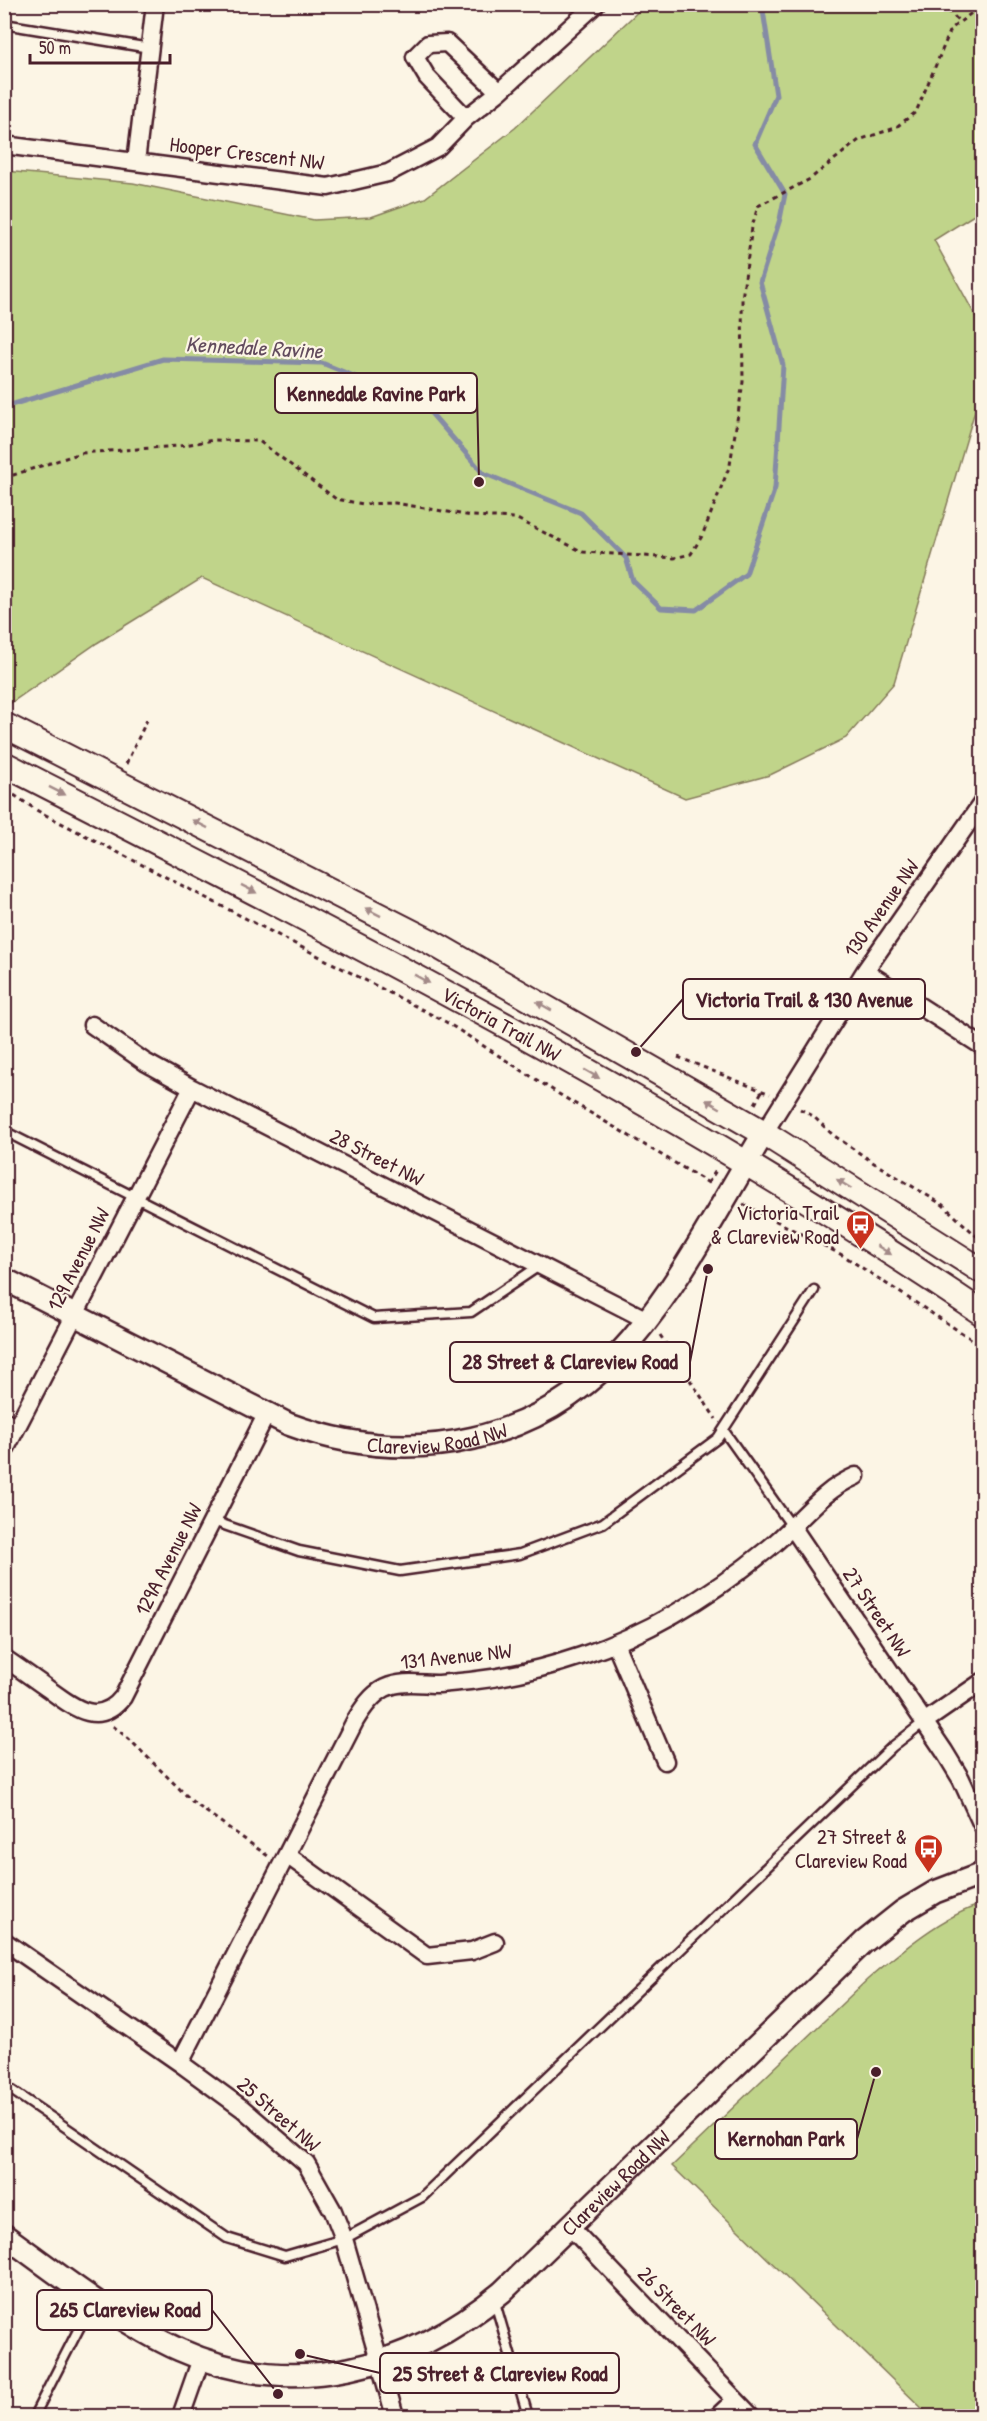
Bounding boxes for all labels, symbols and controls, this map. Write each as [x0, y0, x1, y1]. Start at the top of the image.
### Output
scale bar [30, 27, 170, 65]
text: 50 m [39, 35, 71, 60]
street label: Hooper Crescent NW [168, 129, 326, 177]
water label: Kennedale Ravine [185, 328, 324, 366]
callout: Kennedale Ravine Park [275, 373, 477, 413]
text: Kennedale Ravine Park [287, 378, 466, 408]
one-way arrow [48, 786, 65, 795]
one-way arrow [191, 819, 208, 829]
street label: 130 Avenue NW [837, 853, 925, 963]
one-way arrow [241, 884, 258, 894]
one-way arrow [365, 907, 382, 917]
one-way arrow [414, 974, 431, 984]
street label: Victoria Trail NW [437, 979, 566, 1068]
callout: Victoria Trail & 130 Avenue [683, 979, 925, 1019]
text: Victoria Trail & 130 Avenue [695, 984, 913, 1014]
one-way arrow [536, 1001, 552, 1012]
one-way arrow [584, 1069, 601, 1079]
one-way arrow [704, 1099, 721, 1109]
street label: 28 Street NW [325, 1121, 429, 1193]
one-way arrow [836, 1178, 852, 1189]
place label: Victoria Trail & Clareview Road [711, 1198, 839, 1251]
street label: 129 Avenue NW [40, 1202, 116, 1316]
bus stop icon: Victoria Trail & Clareview Road [844, 1208, 876, 1250]
one-way arrow [876, 1244, 893, 1255]
callout: 28 Street & Clareview Road [450, 1342, 690, 1382]
text: 28 Street & Clareview Road [462, 1346, 678, 1376]
street label: Clareview Road NW [365, 1415, 511, 1460]
street label: 129A Avenue NW [127, 1498, 209, 1620]
street label: 27 Street NW [836, 1561, 918, 1663]
street label: 131 Avenue NW [399, 1636, 513, 1676]
place label: 27 Street & Clareview Road [795, 1822, 907, 1875]
bus stop icon: 27 Street & Clareview Road [912, 1832, 944, 1874]
street label: 25 Street NW [231, 2070, 327, 2158]
callout: Kernohan Park [715, 2119, 857, 2159]
street label: Clareview Road NW [554, 2123, 676, 2242]
text: Kernohan Park [727, 2123, 845, 2153]
street label: 26 Street NW [632, 2260, 723, 2352]
callout: 265 Clareview Road [37, 2290, 212, 2330]
text: 265 Clareview Road [50, 2294, 201, 2324]
callout: 25 Street & Clareview Road [380, 2353, 619, 2393]
text: 25 Street & Clareview Road [392, 2358, 608, 2388]

